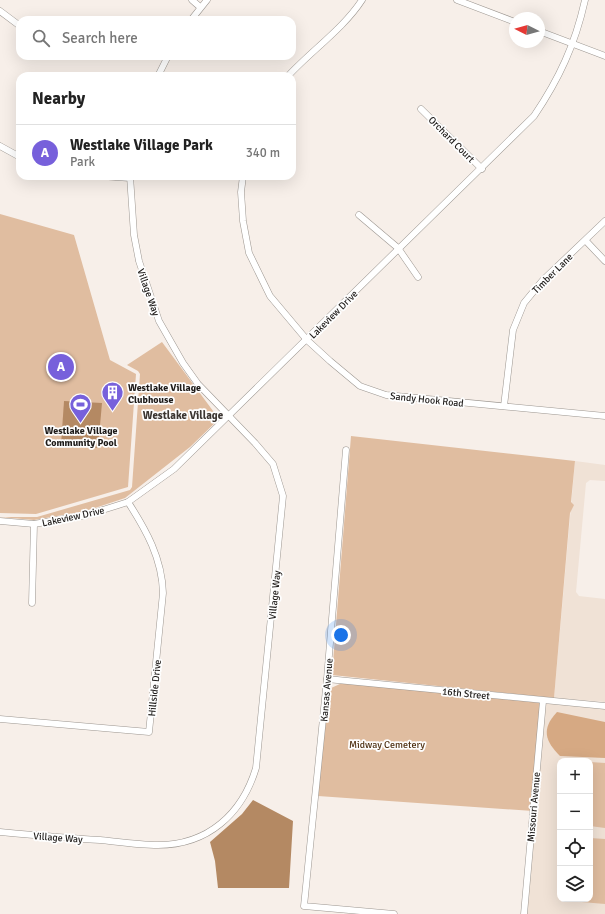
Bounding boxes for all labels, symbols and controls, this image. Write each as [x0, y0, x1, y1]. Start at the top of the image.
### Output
north arrow [509, 12, 545, 48]
search box [16, 16, 296, 60]
icon: search [30, 27, 52, 49]
text: Search here [62, 29, 138, 47]
text: Nearby [32, 88, 85, 109]
street label: Orchard Court [426, 114, 477, 166]
text: Westlake Village Park [70, 136, 213, 154]
text: A [41, 145, 49, 161]
text: 340 m [246, 145, 280, 161]
text: Park [70, 154, 95, 170]
street label: Timber Lane [530, 251, 575, 296]
street label: Village Way [134, 267, 162, 318]
street label: Lakeview Drive [307, 288, 360, 341]
pin: A [48, 352, 74, 382]
building icon: Westlake Village Clubhouse [100, 380, 126, 413]
place label: Westlake Village Clubhouse [128, 382, 201, 406]
street label: Sandy Hook Road [389, 390, 464, 410]
sports icon: Westlake Village Community Pool [68, 391, 94, 424]
district label: Westlake Village [143, 409, 224, 422]
place label: Westlake Village Community Pool [45, 425, 118, 449]
street label: Lakeview Drive [41, 504, 106, 529]
street label: Village Way [266, 570, 284, 620]
your location [331, 625, 351, 645]
street label: Kansas Avenue [318, 658, 336, 722]
street label: Hillside Drive [146, 659, 164, 717]
street label: 16th Street [441, 686, 491, 703]
park label: Midway Cemetery [349, 739, 425, 751]
map controls [557, 758, 593, 902]
button: + [557, 758, 593, 794]
street label: Missouri Avenue [525, 772, 543, 843]
button: − [557, 794, 593, 830]
street label: Village Way [33, 830, 83, 846]
button: locate [557, 830, 593, 866]
button: layers [557, 866, 593, 902]

